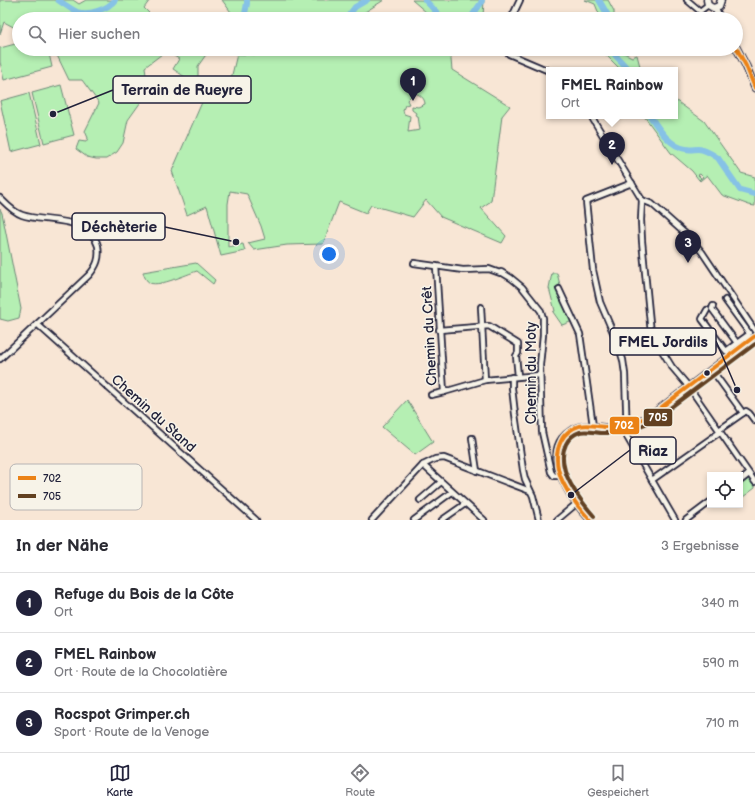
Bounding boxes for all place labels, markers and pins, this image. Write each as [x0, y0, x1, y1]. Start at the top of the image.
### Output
pin: 1 [400, 68, 426, 101]
callout: Terrain de Rueyre [113, 76, 251, 103]
pin: 2 [599, 132, 625, 165]
callout: Déchèterie [72, 213, 165, 240]
pin: 3 [675, 230, 701, 263]
callout: FMEL Jordils [610, 328, 716, 355]
unlabelled marker [702, 368, 712, 378]
callout: Riaz [630, 437, 676, 464]

